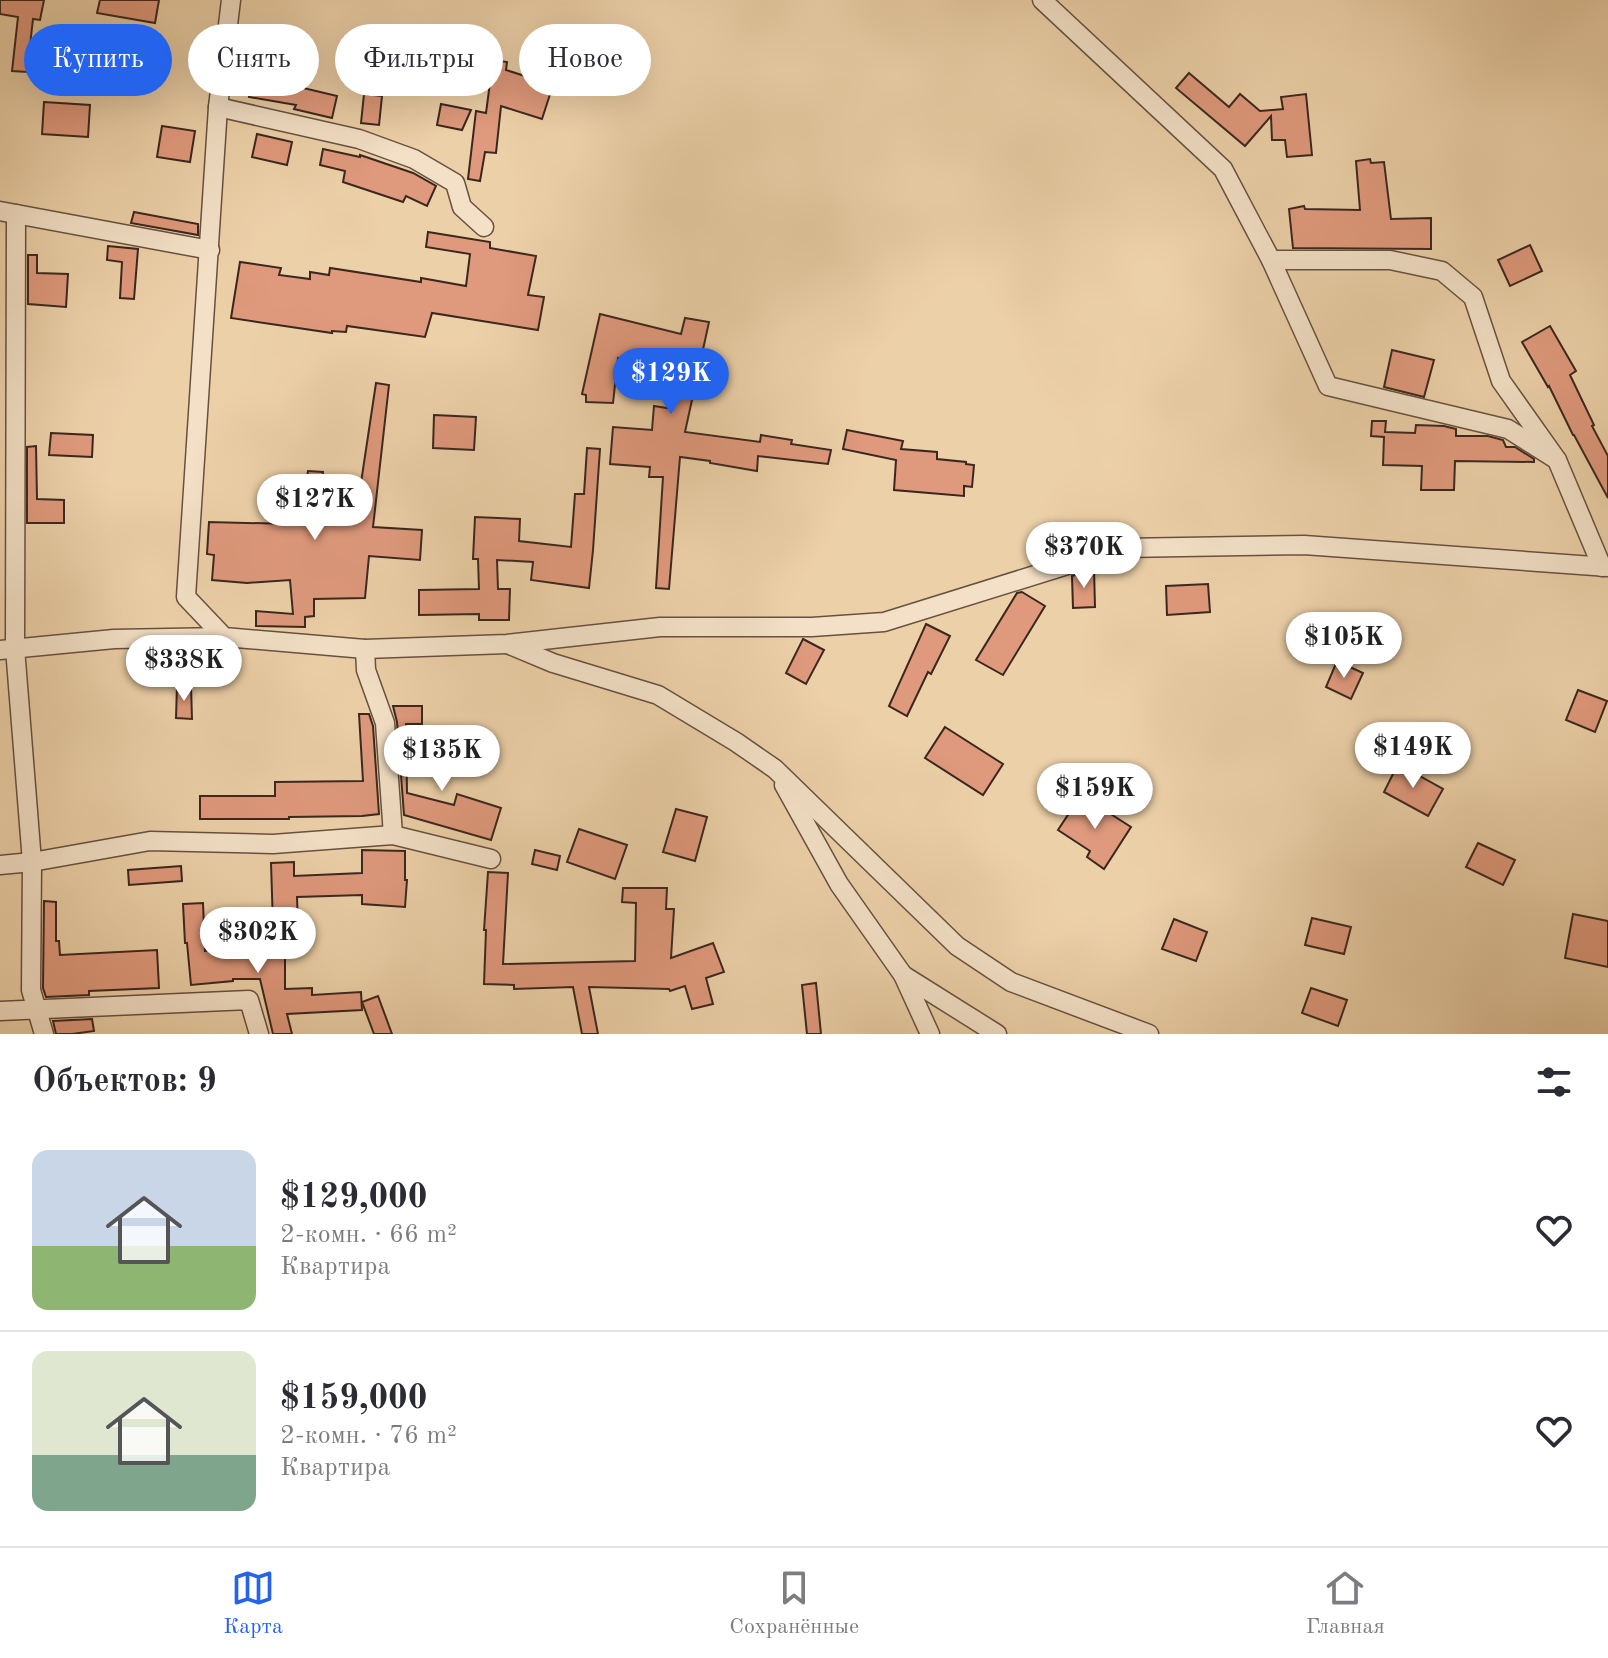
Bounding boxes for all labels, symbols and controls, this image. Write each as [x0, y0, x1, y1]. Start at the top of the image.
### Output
chip: Купить [24, 24, 172, 96]
chip: Снять [188, 24, 319, 96]
chip: Фильтры [335, 24, 503, 96]
chip: Новое [519, 24, 651, 96]
pin: $129K [615, 348, 727, 416]
text: $129K [631, 361, 711, 387]
pin: $127K [259, 474, 371, 542]
text: $127K [275, 487, 355, 513]
pin: $370K [1028, 522, 1140, 590]
text: $370K [1044, 535, 1124, 561]
pin: $105K [1288, 612, 1400, 680]
text: $105K [1304, 625, 1384, 651]
pin: $338K [128, 635, 240, 703]
text: $338K [144, 648, 224, 674]
pin: $149K [1357, 722, 1469, 790]
pin: $135K [386, 725, 498, 793]
text: $149K [1373, 735, 1453, 761]
text: $135K [402, 738, 482, 764]
pin: $159K [1039, 763, 1151, 831]
text: $159K [1055, 776, 1135, 802]
pin: $302K [202, 907, 314, 975]
text: $302K [218, 920, 298, 946]
icon: filters [1532, 1060, 1576, 1104]
text: Объектов: 9 [32, 1065, 217, 1099]
text: $129,000 [280, 1181, 428, 1215]
icon: home [96, 1182, 192, 1278]
icon: heart [1532, 1208, 1576, 1252]
text: 2-комн. · 66 m² [280, 1222, 457, 1248]
text: Квартира [280, 1254, 390, 1280]
text: $159,000 [280, 1382, 428, 1416]
icon: home [96, 1383, 192, 1479]
icon: heart [1532, 1409, 1576, 1453]
text: 2-комн. · 76 m² [280, 1423, 457, 1449]
text: Квартира [280, 1455, 390, 1481]
tab: Карта [223, 1566, 283, 1641]
tab: Сохранённые [729, 1566, 859, 1641]
tab: Главная [1306, 1566, 1385, 1641]

